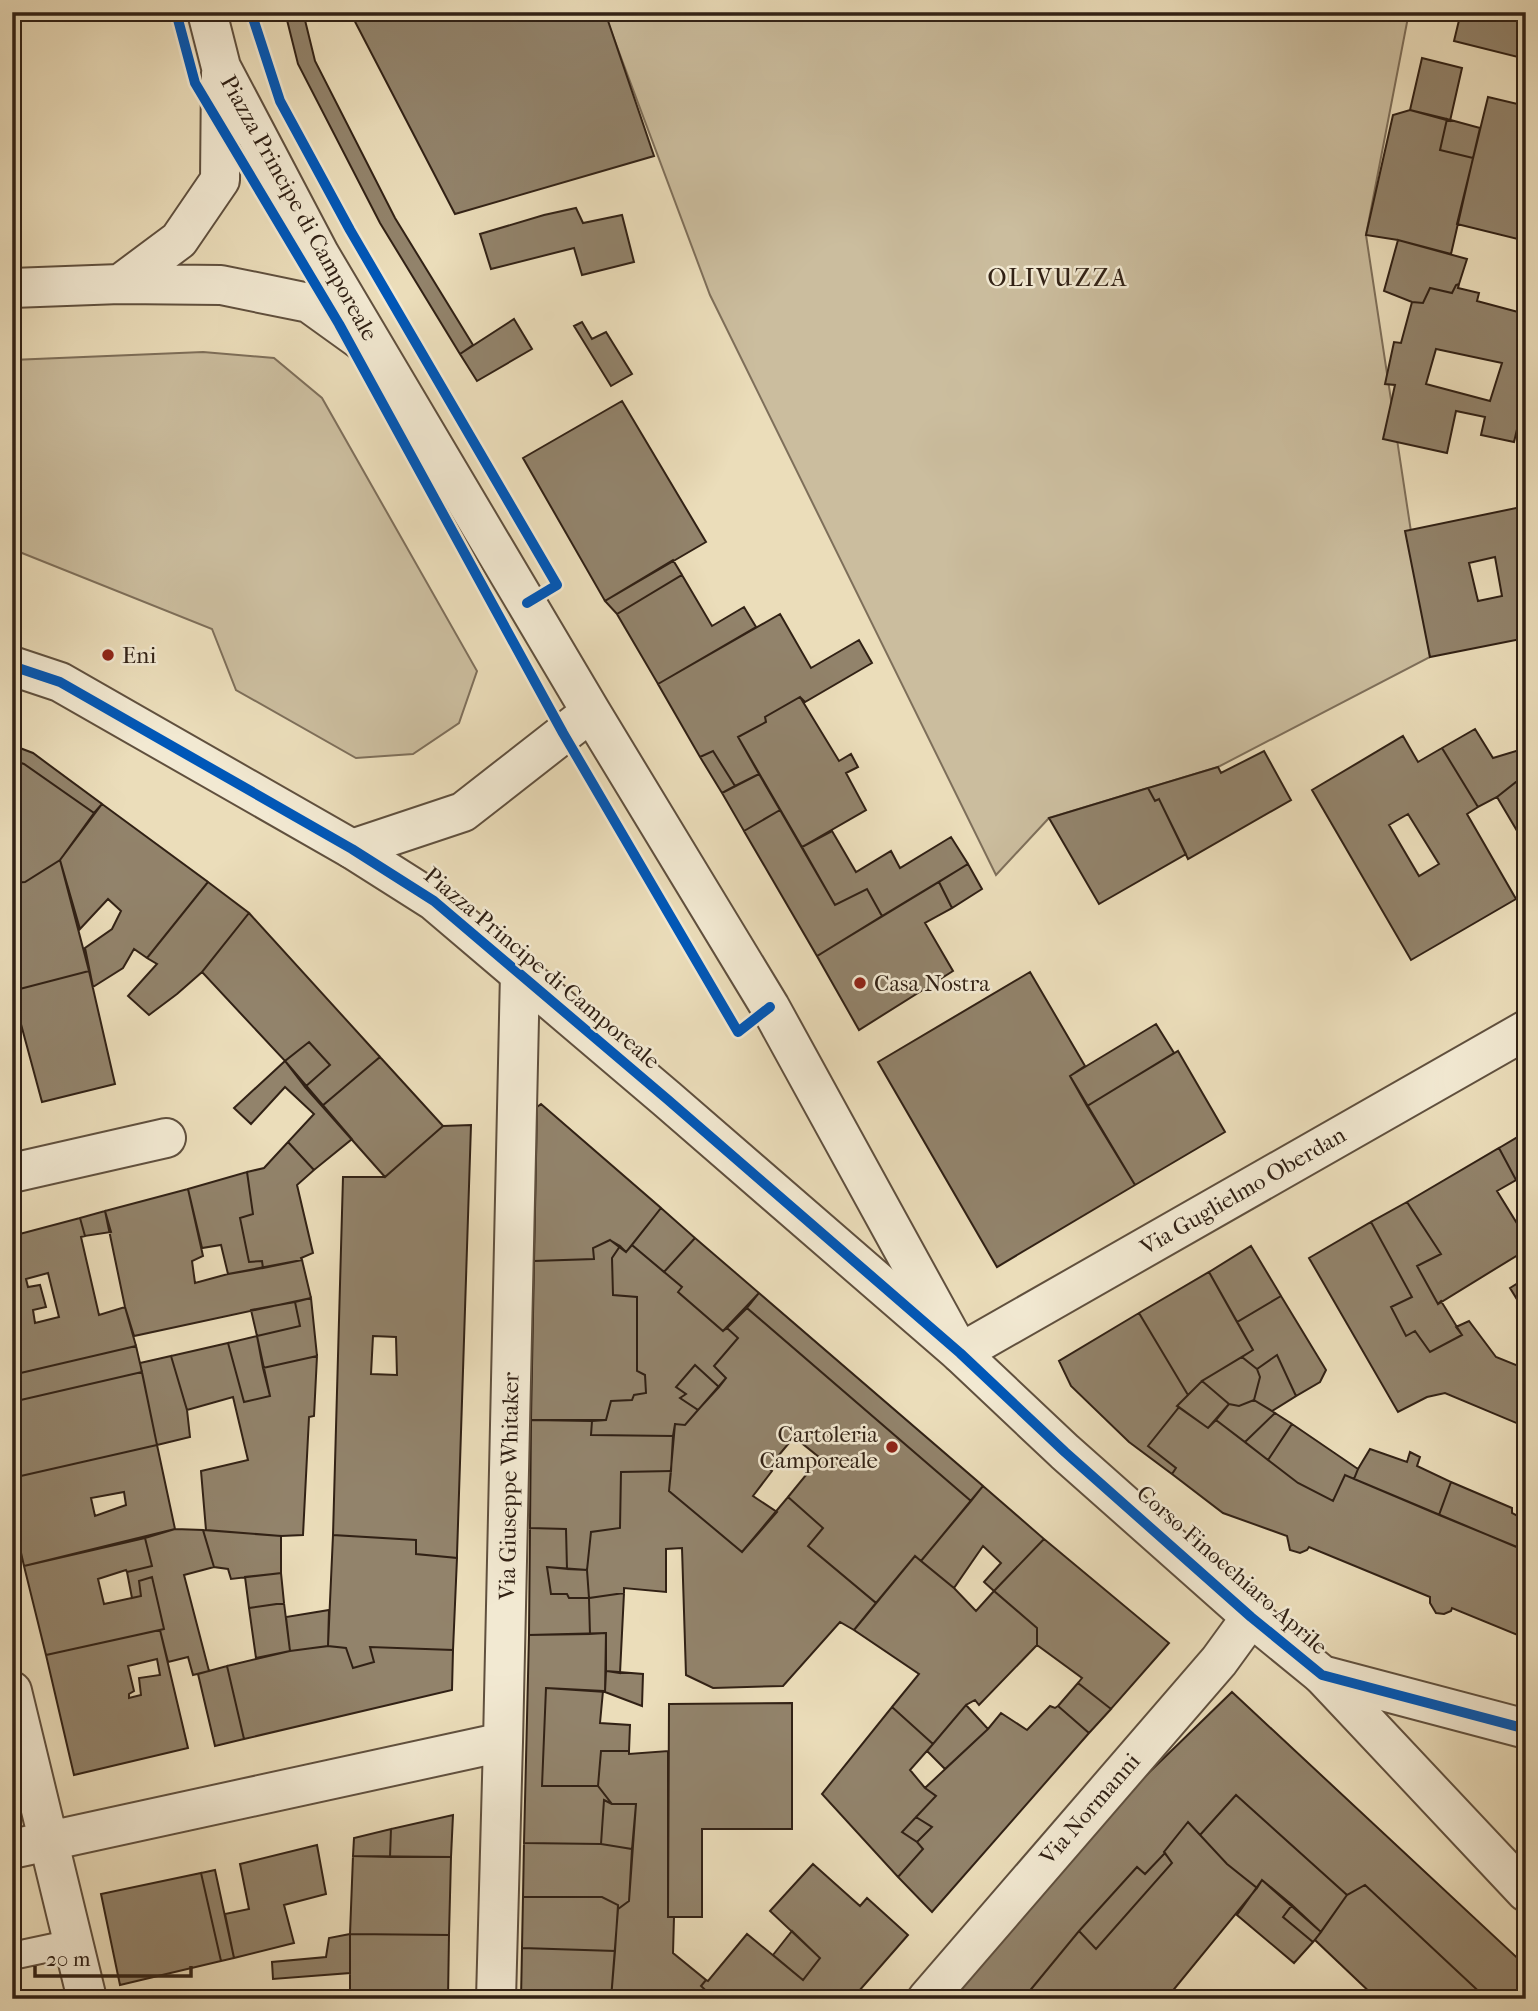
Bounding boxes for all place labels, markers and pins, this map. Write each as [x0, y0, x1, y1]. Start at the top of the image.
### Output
place label: Eni [122, 642, 156, 669]
marker: Eni [100, 647, 116, 663]
place label: Casa Nostra [874, 970, 990, 997]
marker: Casa Nostra [852, 975, 868, 991]
place label: Cartoleria Camporeale [760, 1421, 878, 1474]
marker: Cartoleria Camporeale [884, 1439, 900, 1455]

